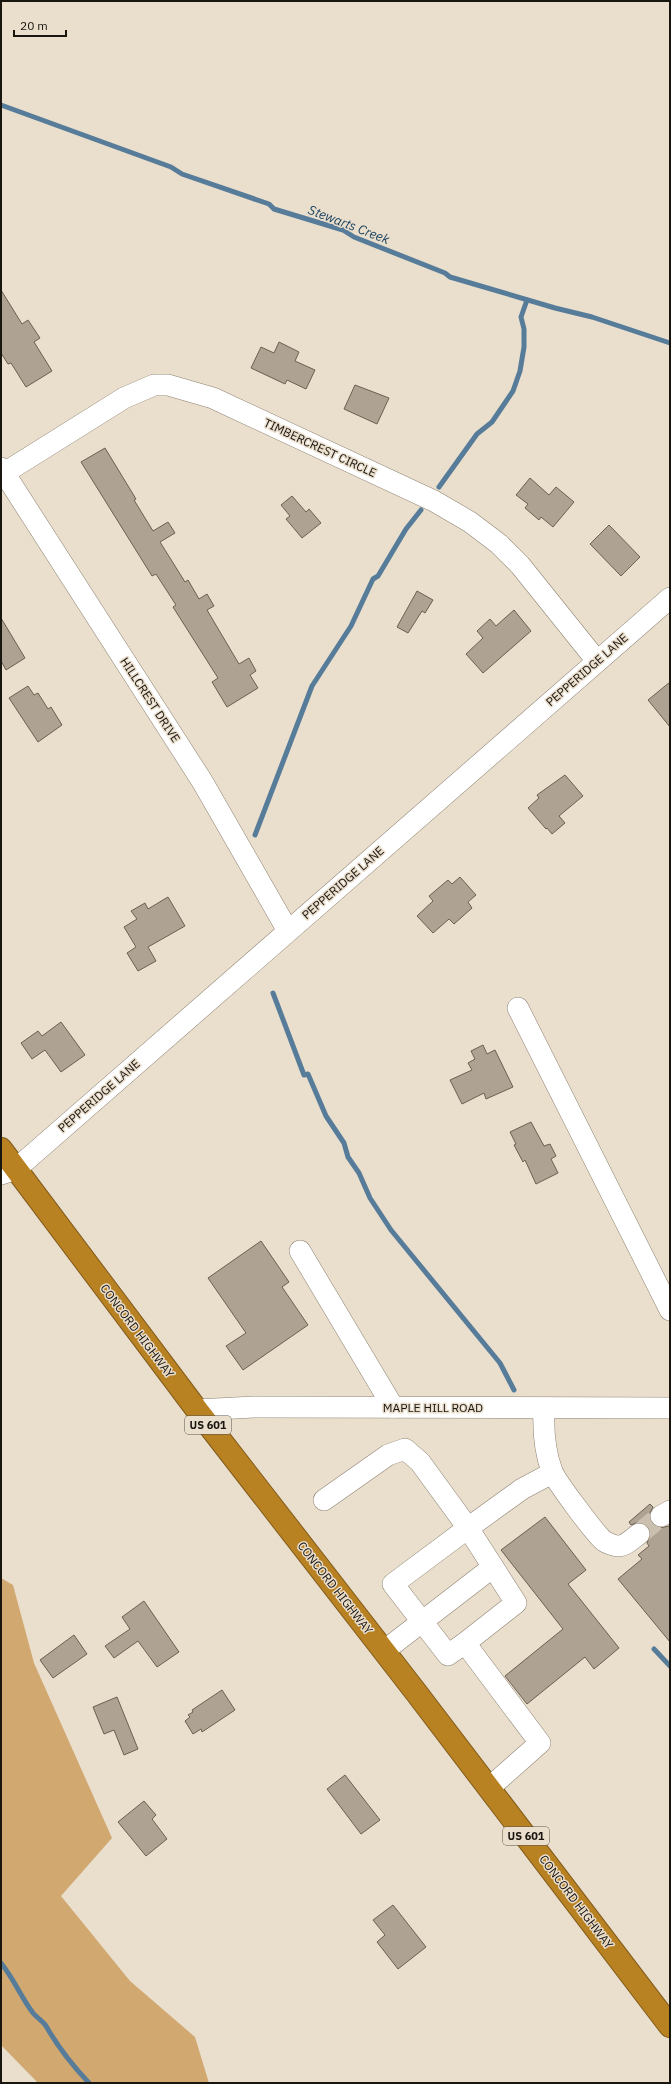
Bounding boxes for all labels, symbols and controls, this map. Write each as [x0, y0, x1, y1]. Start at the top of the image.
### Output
scale bar [14, 12, 66, 38]
text: 20 m [20, 18, 48, 33]
water label: Stewarts Creek [306, 201, 392, 248]
street label: TIMBERCREST CIRCLE [261, 415, 379, 480]
street label: PEPPERIDGE LANE [543, 630, 631, 709]
street label: HILLCREST DRIVE [117, 654, 184, 745]
street label: PEPPERIDGE LANE [299, 843, 387, 922]
street label: PEPPERIDGE LANE [55, 1056, 143, 1135]
street label: CONCORD HIGHWAY [97, 1281, 178, 1381]
street label: MAPLE HILL ROAD [383, 1400, 483, 1415]
road number: US 601 [185, 1416, 231, 1434]
street label: CONCORD HIGHWAY [295, 1538, 376, 1637]
road number: US 601 [503, 1827, 549, 1845]
street label: CONCORD HIGHWAY [536, 1852, 617, 1952]

